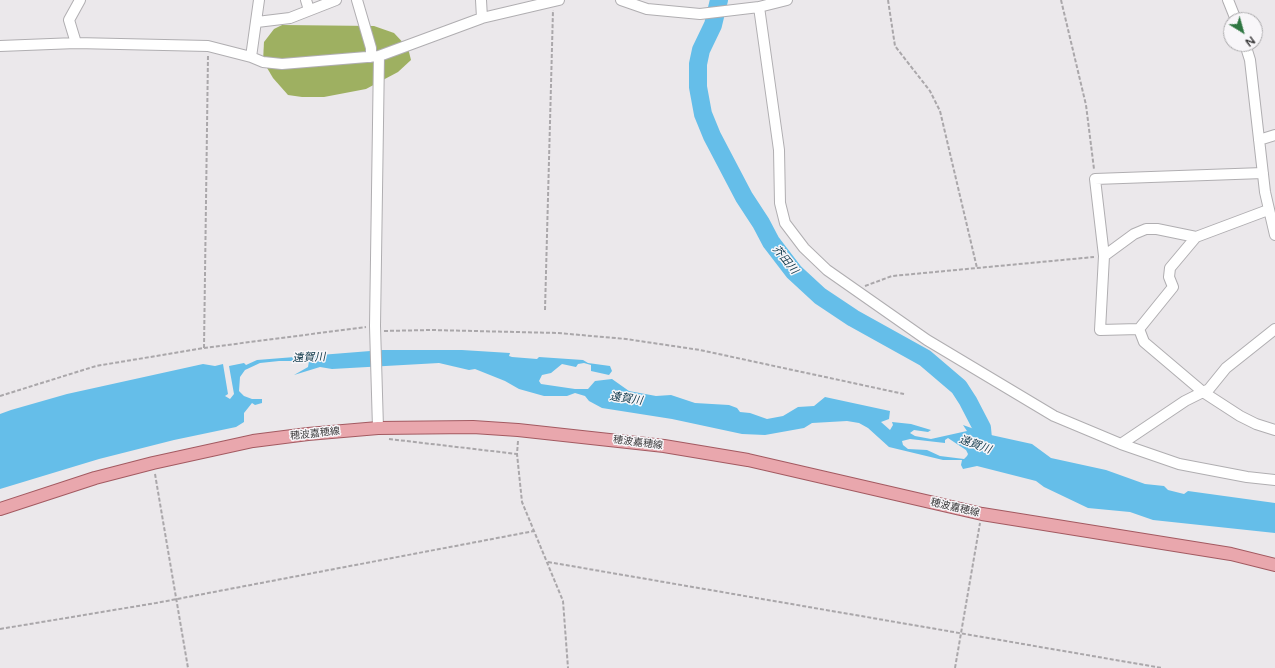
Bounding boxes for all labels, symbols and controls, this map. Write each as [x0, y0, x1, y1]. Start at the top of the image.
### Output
north arrow [1223, 12, 1263, 52]
text: N [1242, 33, 1257, 49]
water label: 芥田川 [769, 243, 801, 277]
water label: 遠賀川 [292, 351, 326, 365]
water label: 遠賀川 [609, 390, 643, 408]
street label: 穂波嘉穂線 [290, 425, 340, 443]
water label: 遠賀川 [957, 433, 993, 457]
street label: 穂波嘉穂線 [612, 434, 664, 452]
street label: 穂波嘉穂線 [929, 497, 981, 519]

